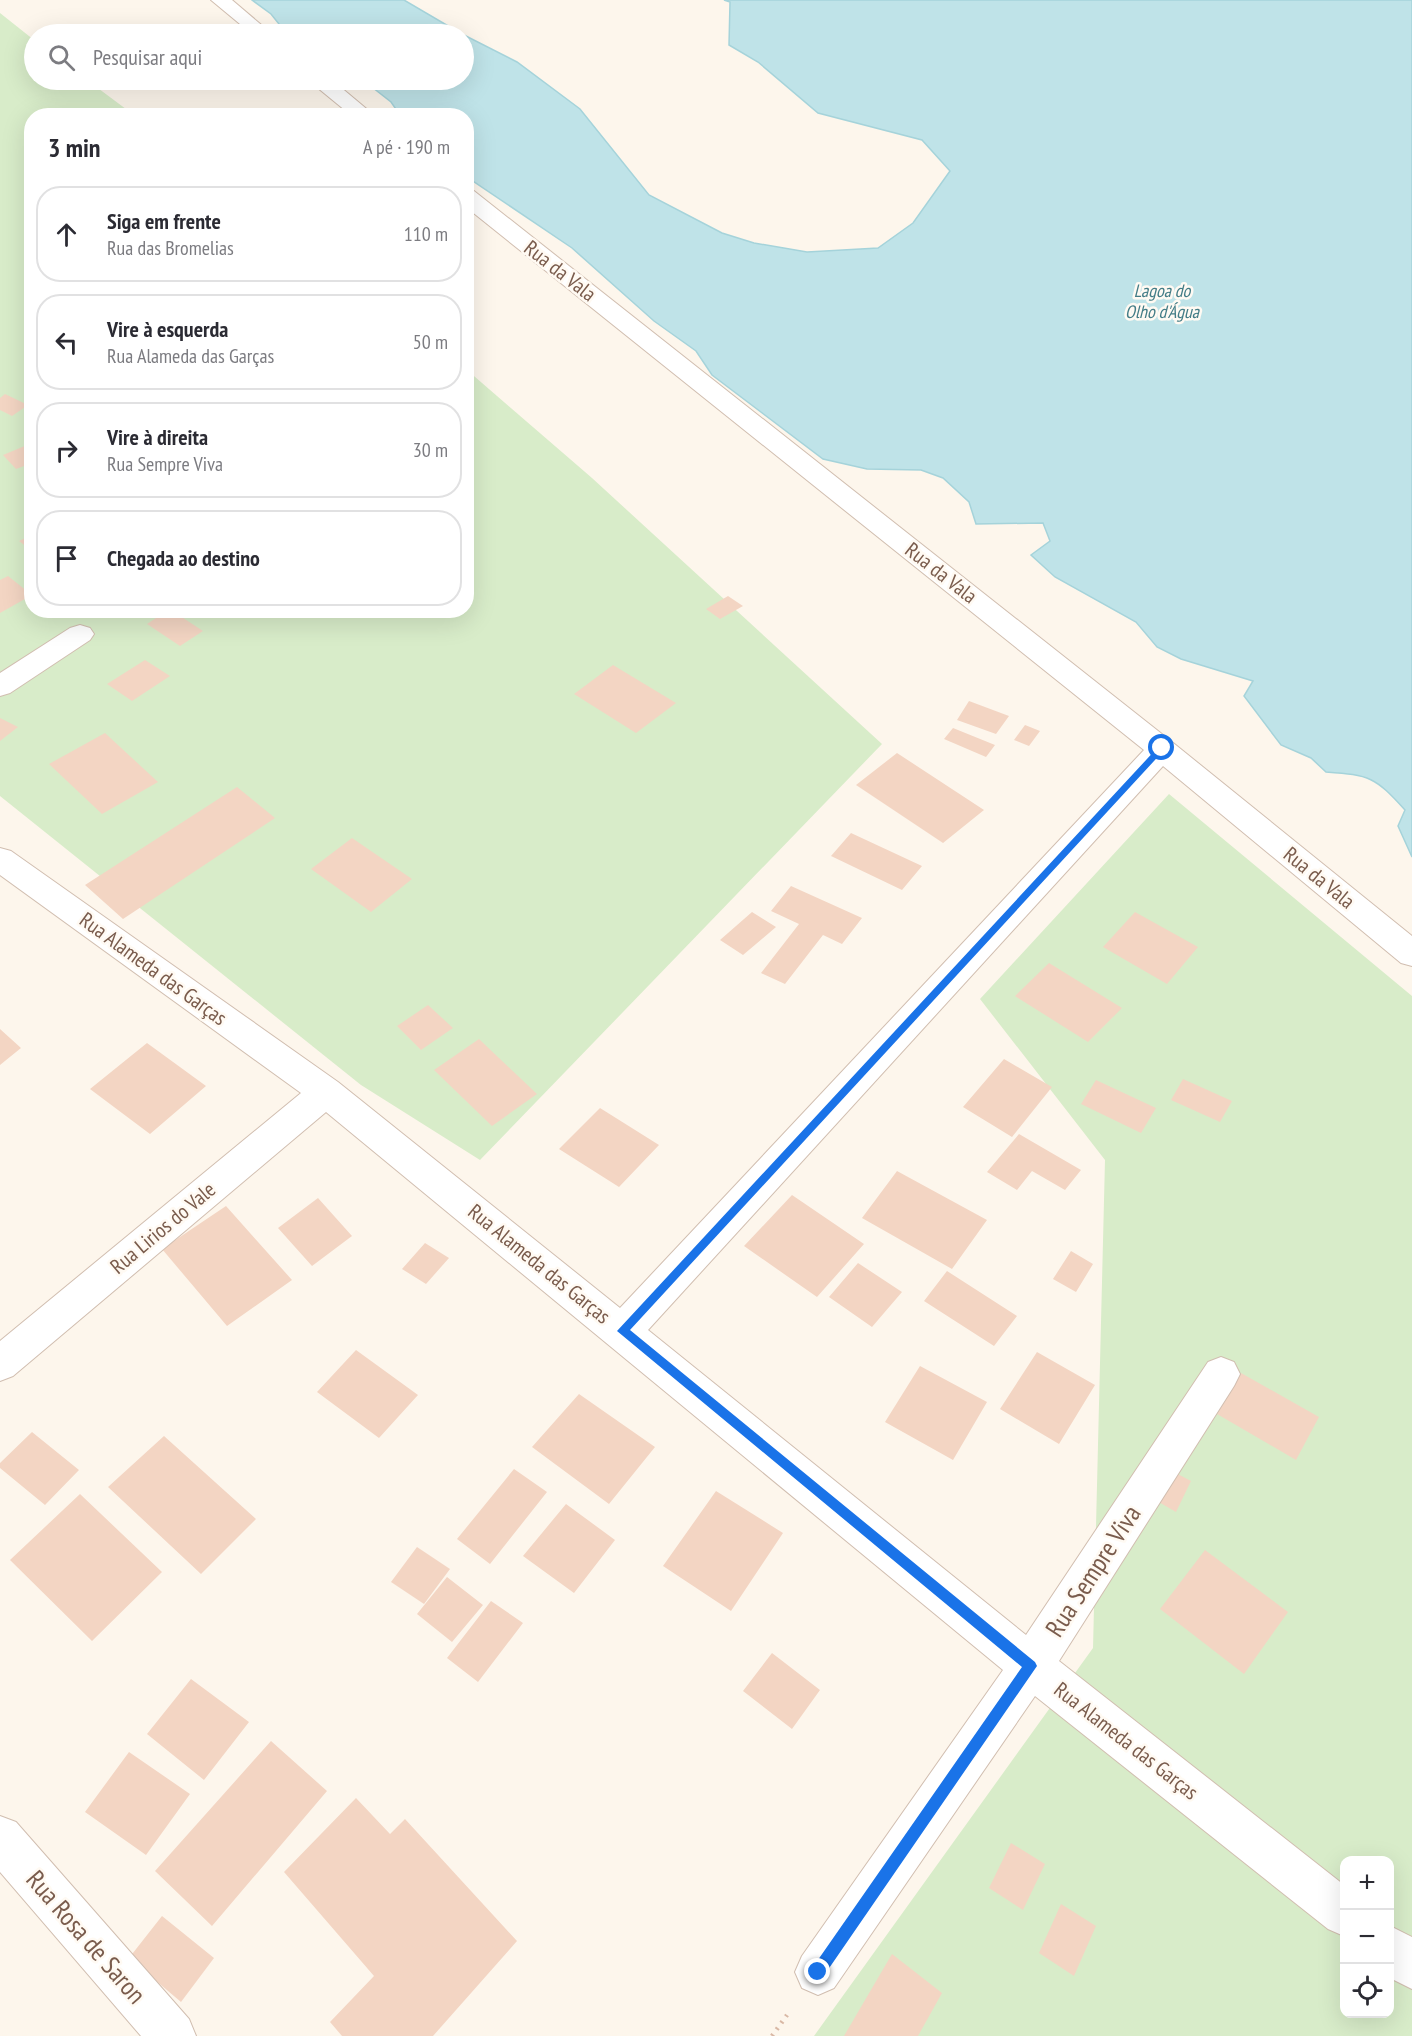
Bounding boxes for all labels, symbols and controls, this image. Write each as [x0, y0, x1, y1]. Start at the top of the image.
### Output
search box [24, 24, 474, 90]
icon: search [45, 41, 78, 74]
text: Pesquisar aqui [93, 43, 202, 71]
text: 3 min [48, 131, 101, 164]
text: A pé · 190 m [363, 134, 450, 160]
text: Siga em frente [107, 207, 221, 235]
icon: ahead [50, 218, 83, 251]
text: 110 m [404, 221, 448, 247]
street label: Rua da Vala [519, 234, 602, 307]
text: Rua das Bromelias [107, 235, 234, 261]
water label: Lagoa do Olho d'Água [1125, 279, 1200, 323]
text: Vire à esquerda [107, 315, 228, 343]
icon: left [50, 326, 83, 359]
text: 50 m [413, 329, 448, 355]
text: Rua Alameda das Garças [107, 343, 274, 369]
text: Vire à direita [107, 423, 208, 451]
icon: right [50, 434, 83, 467]
text: 30 m [413, 437, 448, 463]
text: Rua Sempre Viva [107, 451, 223, 477]
street label: Rua da Vala [900, 536, 983, 609]
icon: arrive [50, 542, 83, 575]
text: Chegada ao destino [107, 544, 260, 572]
route start [1148, 734, 1174, 760]
street label: Rua da Vala [1278, 841, 1360, 915]
street label: Rua Alameda das Garças [74, 906, 232, 1031]
street label: Rua Lirios do Vale [105, 1176, 221, 1279]
street label: Rua Alameda das Garças [463, 1198, 616, 1329]
street label: Rua Sempre Viva [1038, 1499, 1147, 1643]
street label: Rua Alameda das Garças [1049, 1676, 1204, 1805]
map controls [1340, 1856, 1394, 2018]
button: + [1340, 1856, 1394, 1910]
street label: Rua Rosa de Saron [20, 1863, 153, 2010]
button: − [1340, 1910, 1394, 1964]
route end [804, 1958, 830, 1984]
button: locate [1340, 1964, 1394, 2018]

